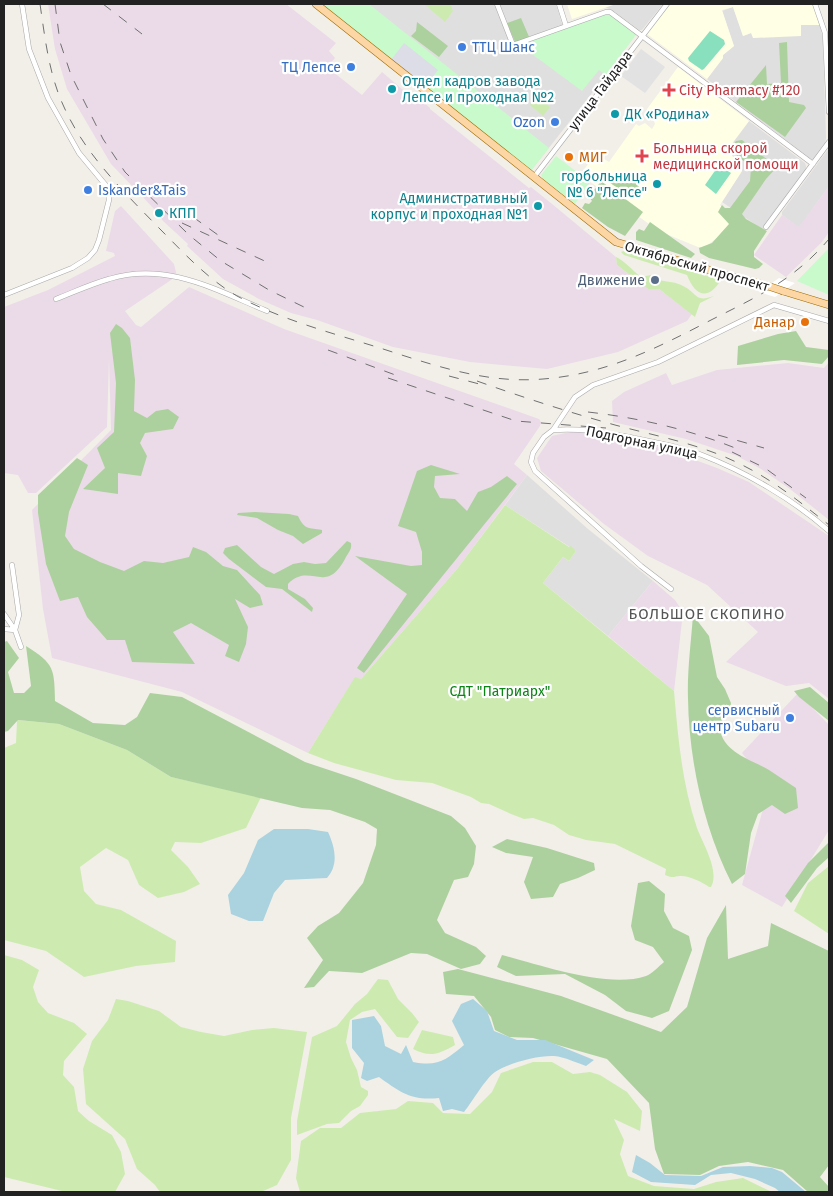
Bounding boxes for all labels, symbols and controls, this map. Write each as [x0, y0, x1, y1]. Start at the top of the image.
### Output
place label: ТТЦ Шанс [472, 39, 535, 56]
marker: ТТЦ Шанс [456, 41, 468, 53]
street label: улица Гайдара [565, 47, 636, 134]
place label: ТЦ Лепсе [282, 59, 341, 76]
marker: ТЦ Лепсе [345, 61, 357, 73]
place label: Отдел кадров завода Лепсе и проходная №2 [402, 73, 554, 106]
place label: City Pharmacy #120 [679, 82, 801, 99]
marker: Отдел кадров завода Лепсе и проходная №2 [386, 83, 398, 95]
marker: City Pharmacy #120 [663, 84, 675, 96]
place label: ДК «Родина» [624, 106, 709, 123]
marker: ДК «Родина» [609, 108, 621, 120]
place label: Ozon [513, 114, 545, 131]
marker: Ozon [549, 116, 561, 128]
place label: Больница скорой медицинской помощи [653, 140, 799, 173]
place label: МИГ [579, 149, 607, 166]
marker: Больница скорой медицинской помощи [635, 149, 649, 163]
marker: МИГ [563, 151, 575, 163]
place label: горбольница № 6 "Лепсе" [561, 168, 647, 201]
marker: горбольница № 6 "Лепсе" [651, 178, 663, 190]
place label: Iskander&Tais [98, 182, 186, 199]
marker: Iskander&Tais [82, 184, 94, 196]
place label: Административный корпус и проходная №1 [371, 190, 528, 223]
marker: Административный корпус и проходная №1 [532, 200, 544, 212]
place label: КПП [169, 205, 196, 222]
marker: КПП [153, 207, 165, 219]
street label: Октябрьский проспект [623, 238, 772, 295]
place label: Движение [577, 272, 645, 289]
marker: Движение [649, 274, 661, 286]
place label: Данар [754, 314, 795, 331]
marker: Данар [799, 316, 811, 328]
street label: Подгорная улица [584, 422, 699, 463]
district label: БОЛЬШОЕ СКОПИНО [629, 605, 785, 623]
park label: СДТ "Патриарх" [450, 683, 550, 700]
place label: сервисный центр Subaru [693, 702, 780, 735]
marker: сервисный центр Subaru [784, 712, 796, 724]

